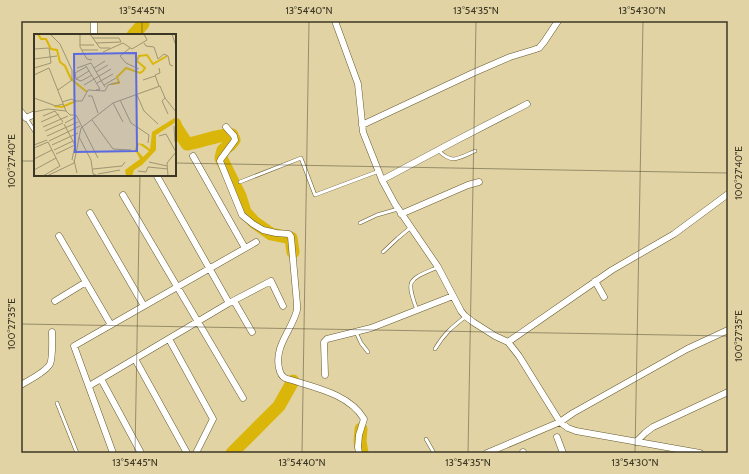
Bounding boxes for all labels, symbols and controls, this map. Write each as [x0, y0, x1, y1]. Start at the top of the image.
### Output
text: 13°54'45"N [119, 4, 165, 17]
text: 13°54'40"N [285, 4, 333, 17]
text: 13°54'35"N [453, 4, 499, 17]
text: 13°54'30"N [618, 4, 666, 17]
inset map [34, 34, 176, 176]
text: 100°27'40"E [5, 134, 18, 188]
text: 100°27'40"E [732, 146, 745, 200]
text: 100°27'35"E [5, 298, 18, 350]
text: 100°27'35"E [732, 310, 745, 362]
text: 13°54'45"N [112, 456, 158, 469]
text: 13°54'40"N [278, 456, 326, 469]
text: 13°54'35"N [445, 456, 491, 469]
text: 13°54'30"N [611, 456, 659, 469]

